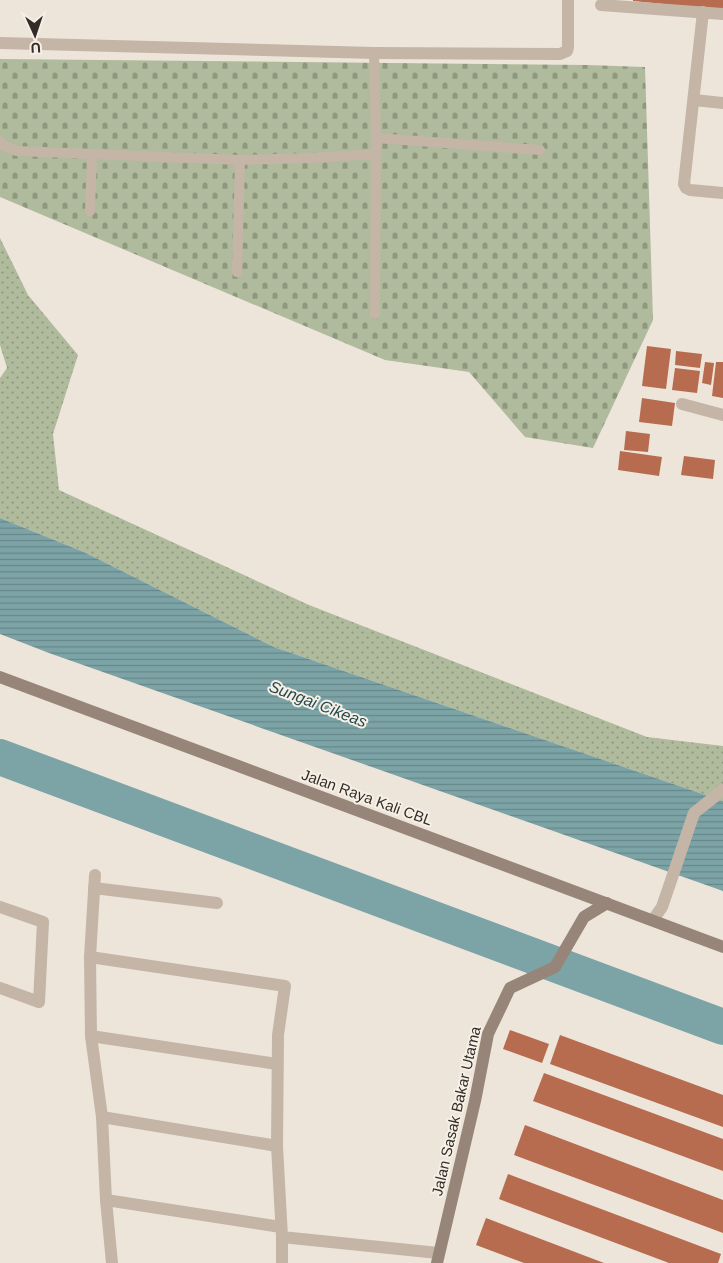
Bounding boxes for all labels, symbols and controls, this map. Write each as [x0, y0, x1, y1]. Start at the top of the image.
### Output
north arrow [10, 10, 60, 60]
text: U [30, 40, 41, 56]
water label: Sungai Cikeas [267, 678, 369, 730]
street label: Jalan Raya Kali CBL [299, 765, 435, 829]
street label: Jalan Sasak Bakar Utama [428, 1024, 484, 1197]

